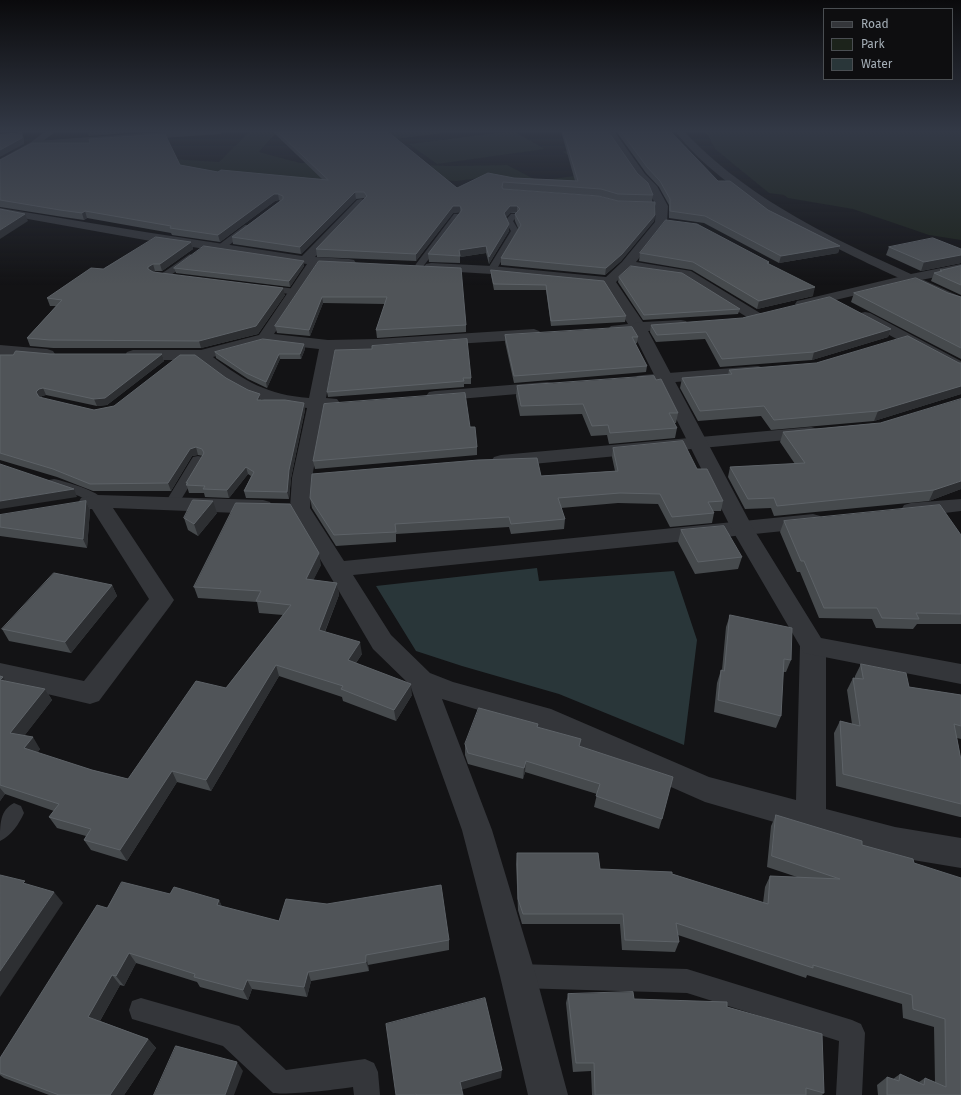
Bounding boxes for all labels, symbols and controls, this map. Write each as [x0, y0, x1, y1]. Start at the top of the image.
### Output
legend [823, 8, 953, 80]
text: Road [861, 17, 889, 31]
text: Park [861, 37, 885, 51]
text: Water [861, 57, 892, 71]

